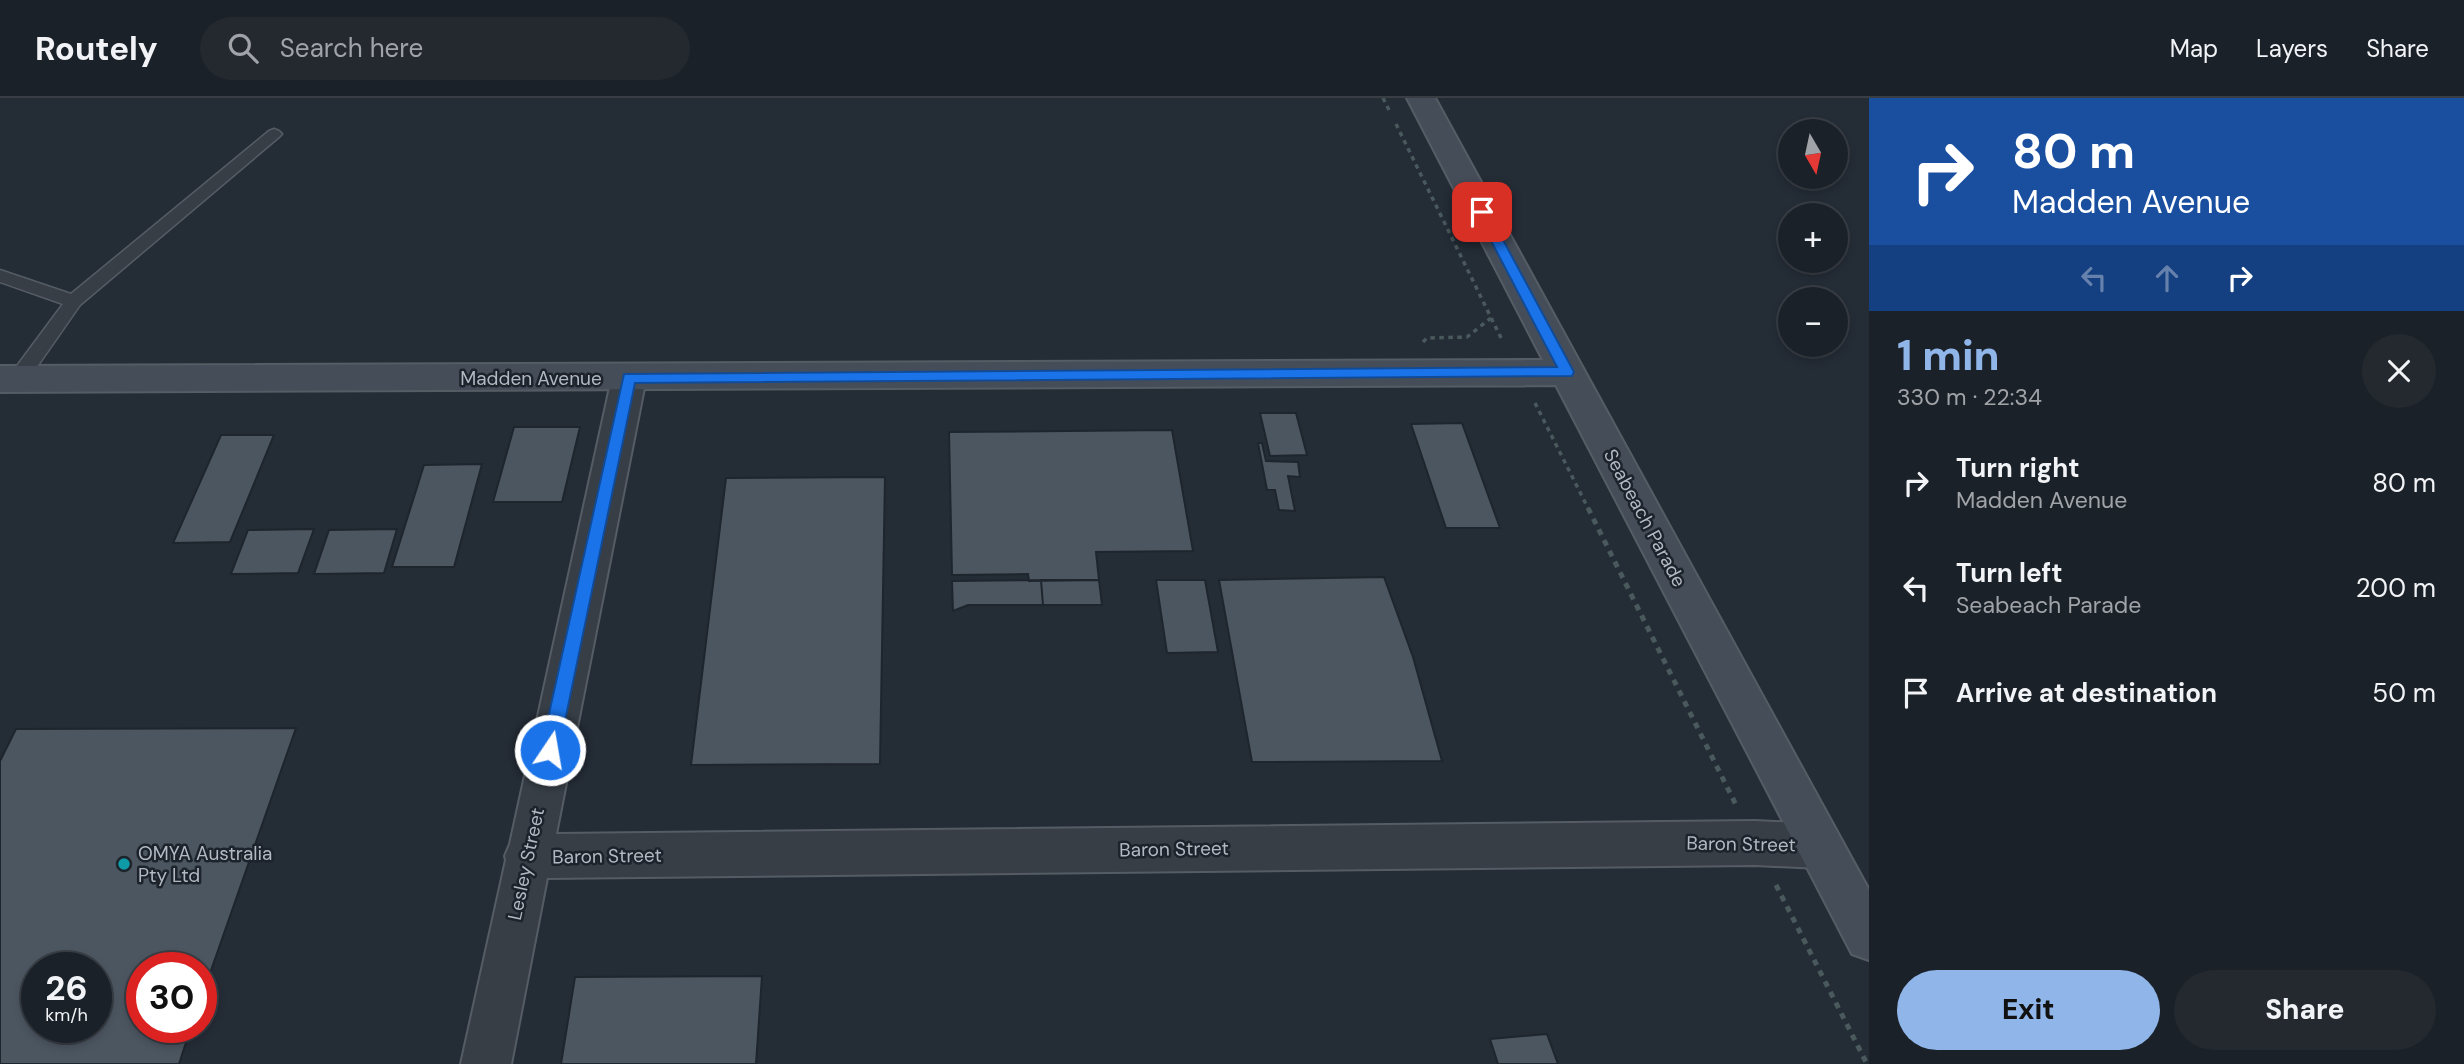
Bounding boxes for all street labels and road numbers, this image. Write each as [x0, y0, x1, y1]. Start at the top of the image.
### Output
street label: Madden Avenue [460, 366, 602, 391]
street label: Seabeach Parade [1598, 445, 1692, 591]
street label: Lesley Street [502, 806, 550, 922]
street label: Baron Street [1686, 831, 1796, 857]
street label: Baron Street [1119, 836, 1229, 862]
street label: Baron Street [552, 843, 662, 869]

